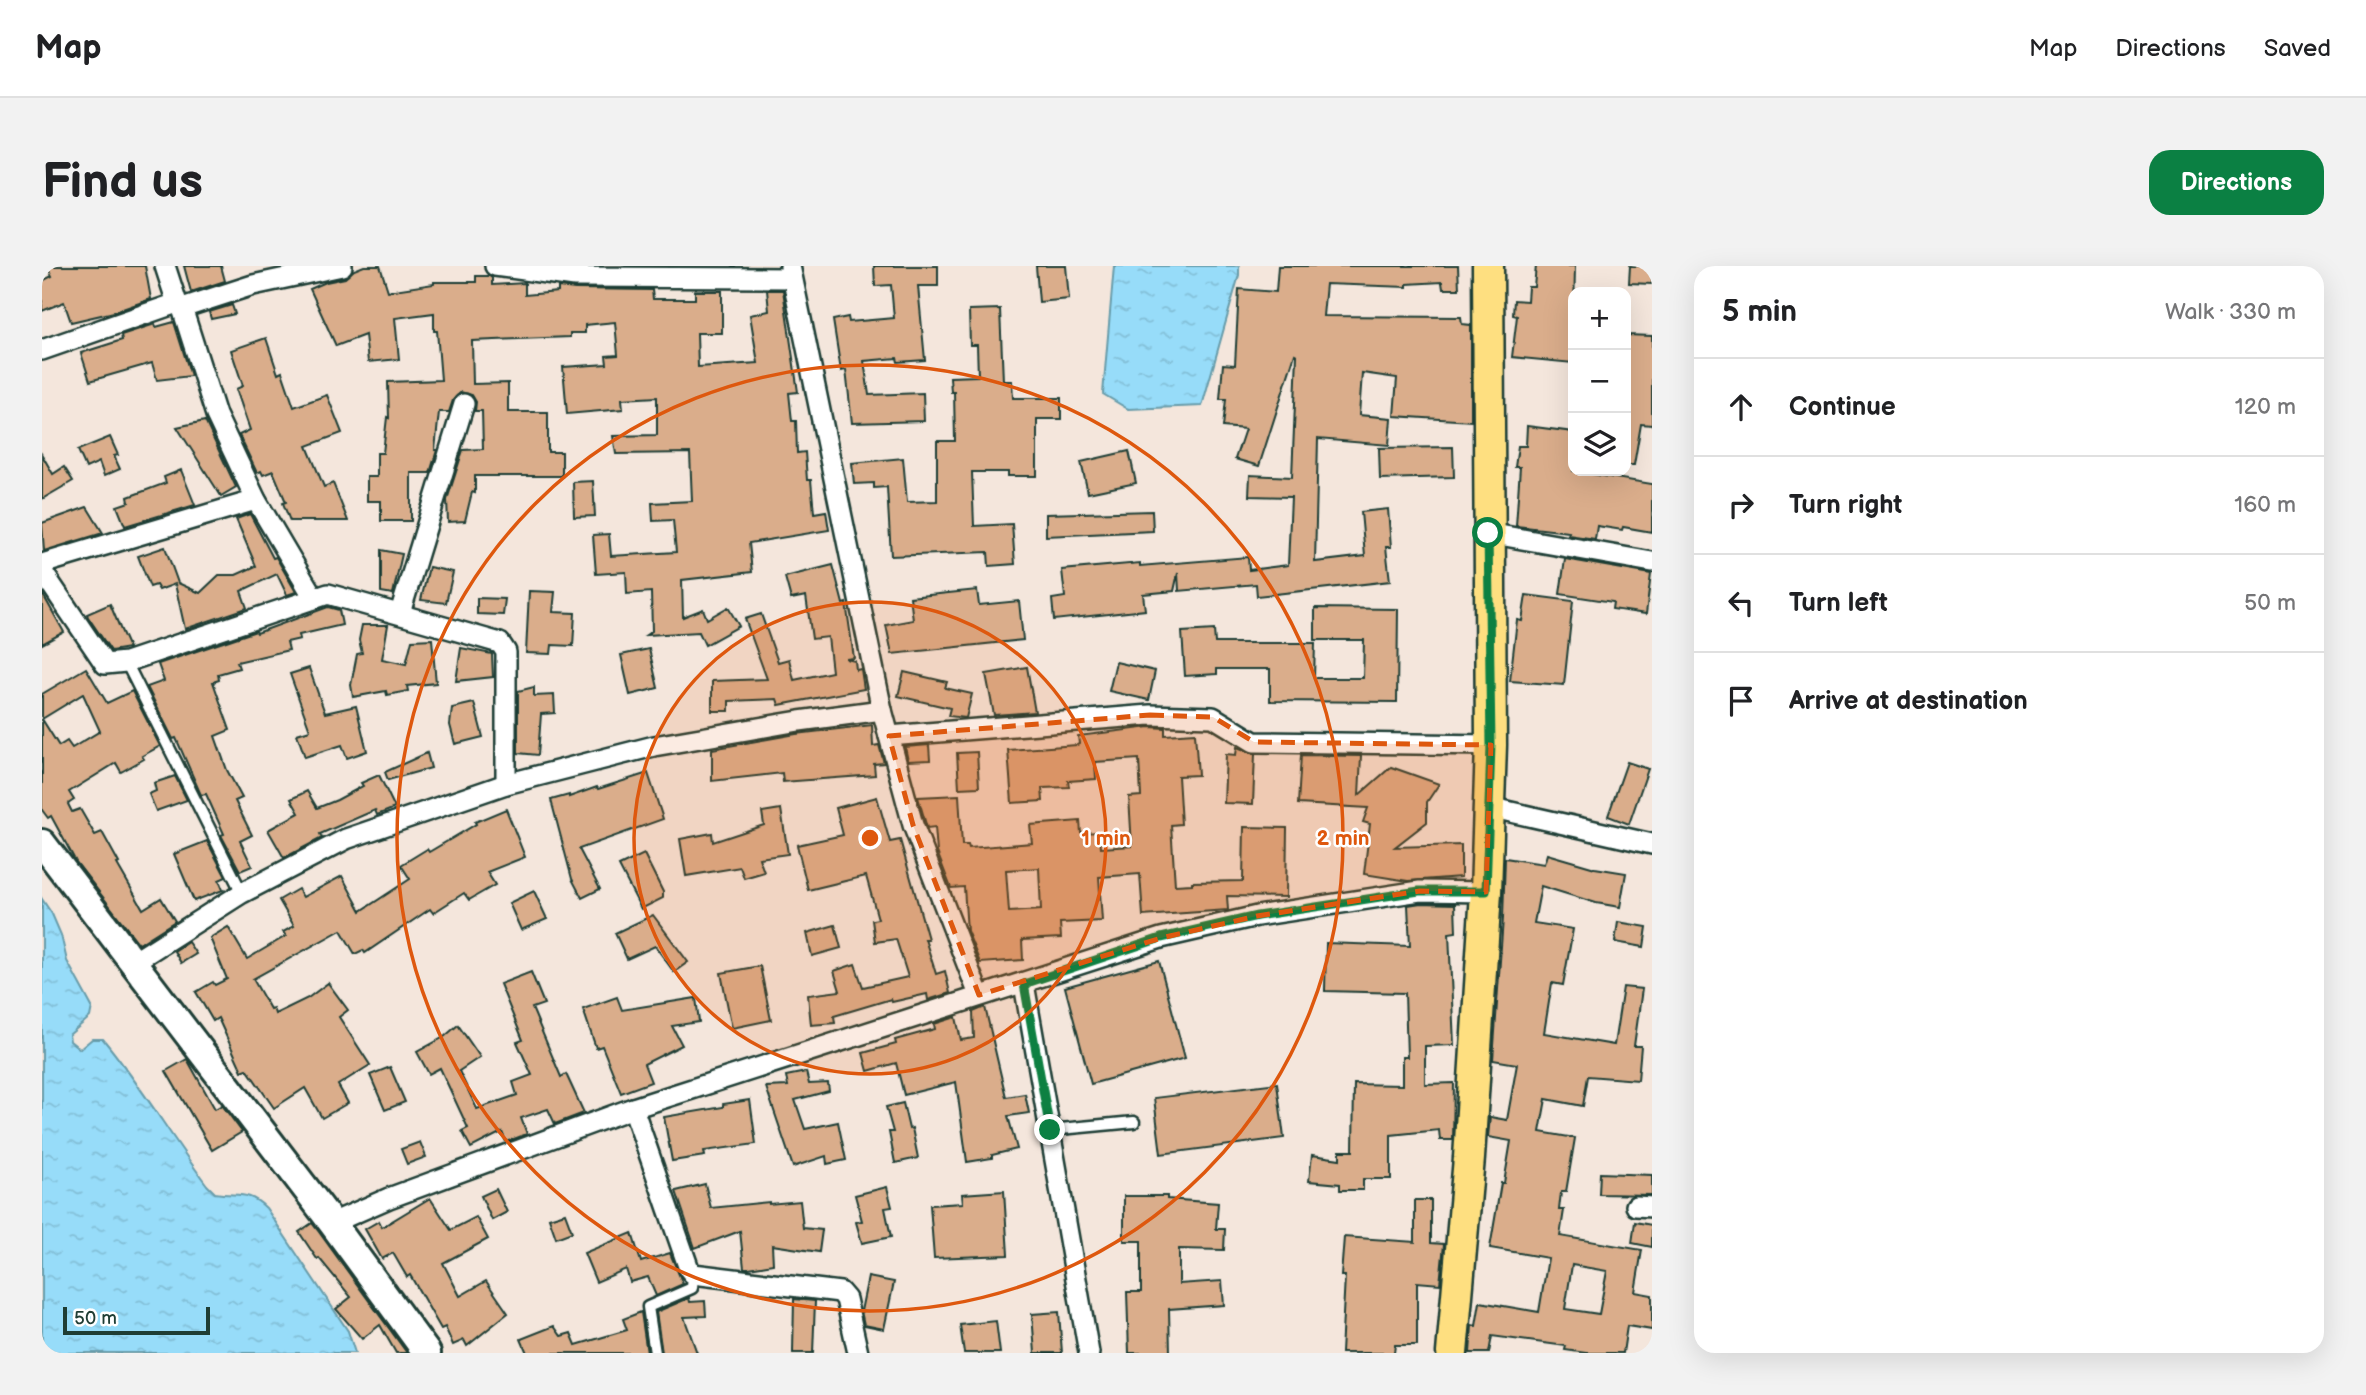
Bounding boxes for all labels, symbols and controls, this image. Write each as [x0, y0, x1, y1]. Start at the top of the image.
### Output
text: Map [35, 28, 101, 68]
text: Map [2029, 34, 2077, 63]
text: Directions [2115, 34, 2226, 63]
text: Saved [2264, 34, 2331, 63]
button: Directions [2149, 150, 2324, 215]
text: Find us [42, 153, 203, 212]
map controls [1568, 287, 1631, 476]
button: + [1568, 287, 1631, 350]
text: 5 min [1722, 294, 1797, 330]
text: Walk · 330 m [2165, 298, 2296, 326]
button: − [1568, 350, 1631, 413]
icon: ahead [1722, 388, 1760, 426]
text: Continue [1789, 392, 1896, 423]
text: 120 m [2235, 393, 2296, 421]
button: layers [1568, 413, 1631, 476]
icon: right [1722, 486, 1760, 524]
text: Turn right [1789, 490, 1902, 521]
text: 160 m [2234, 491, 2296, 519]
route start [1472, 517, 1503, 548]
icon: left [1722, 584, 1760, 622]
text: Turn left [1789, 588, 1888, 619]
text: 50 m [2244, 589, 2296, 617]
icon: arrive [1722, 682, 1760, 720]
text: Arrive at destination [1789, 686, 2028, 717]
centre of rings [858, 826, 882, 850]
text: 1 min [1081, 826, 1131, 851]
text: 2 min [1316, 826, 1370, 851]
route end [1034, 1114, 1065, 1145]
scale bar [63, 1304, 210, 1336]
text: 50 m [74, 1307, 117, 1330]

